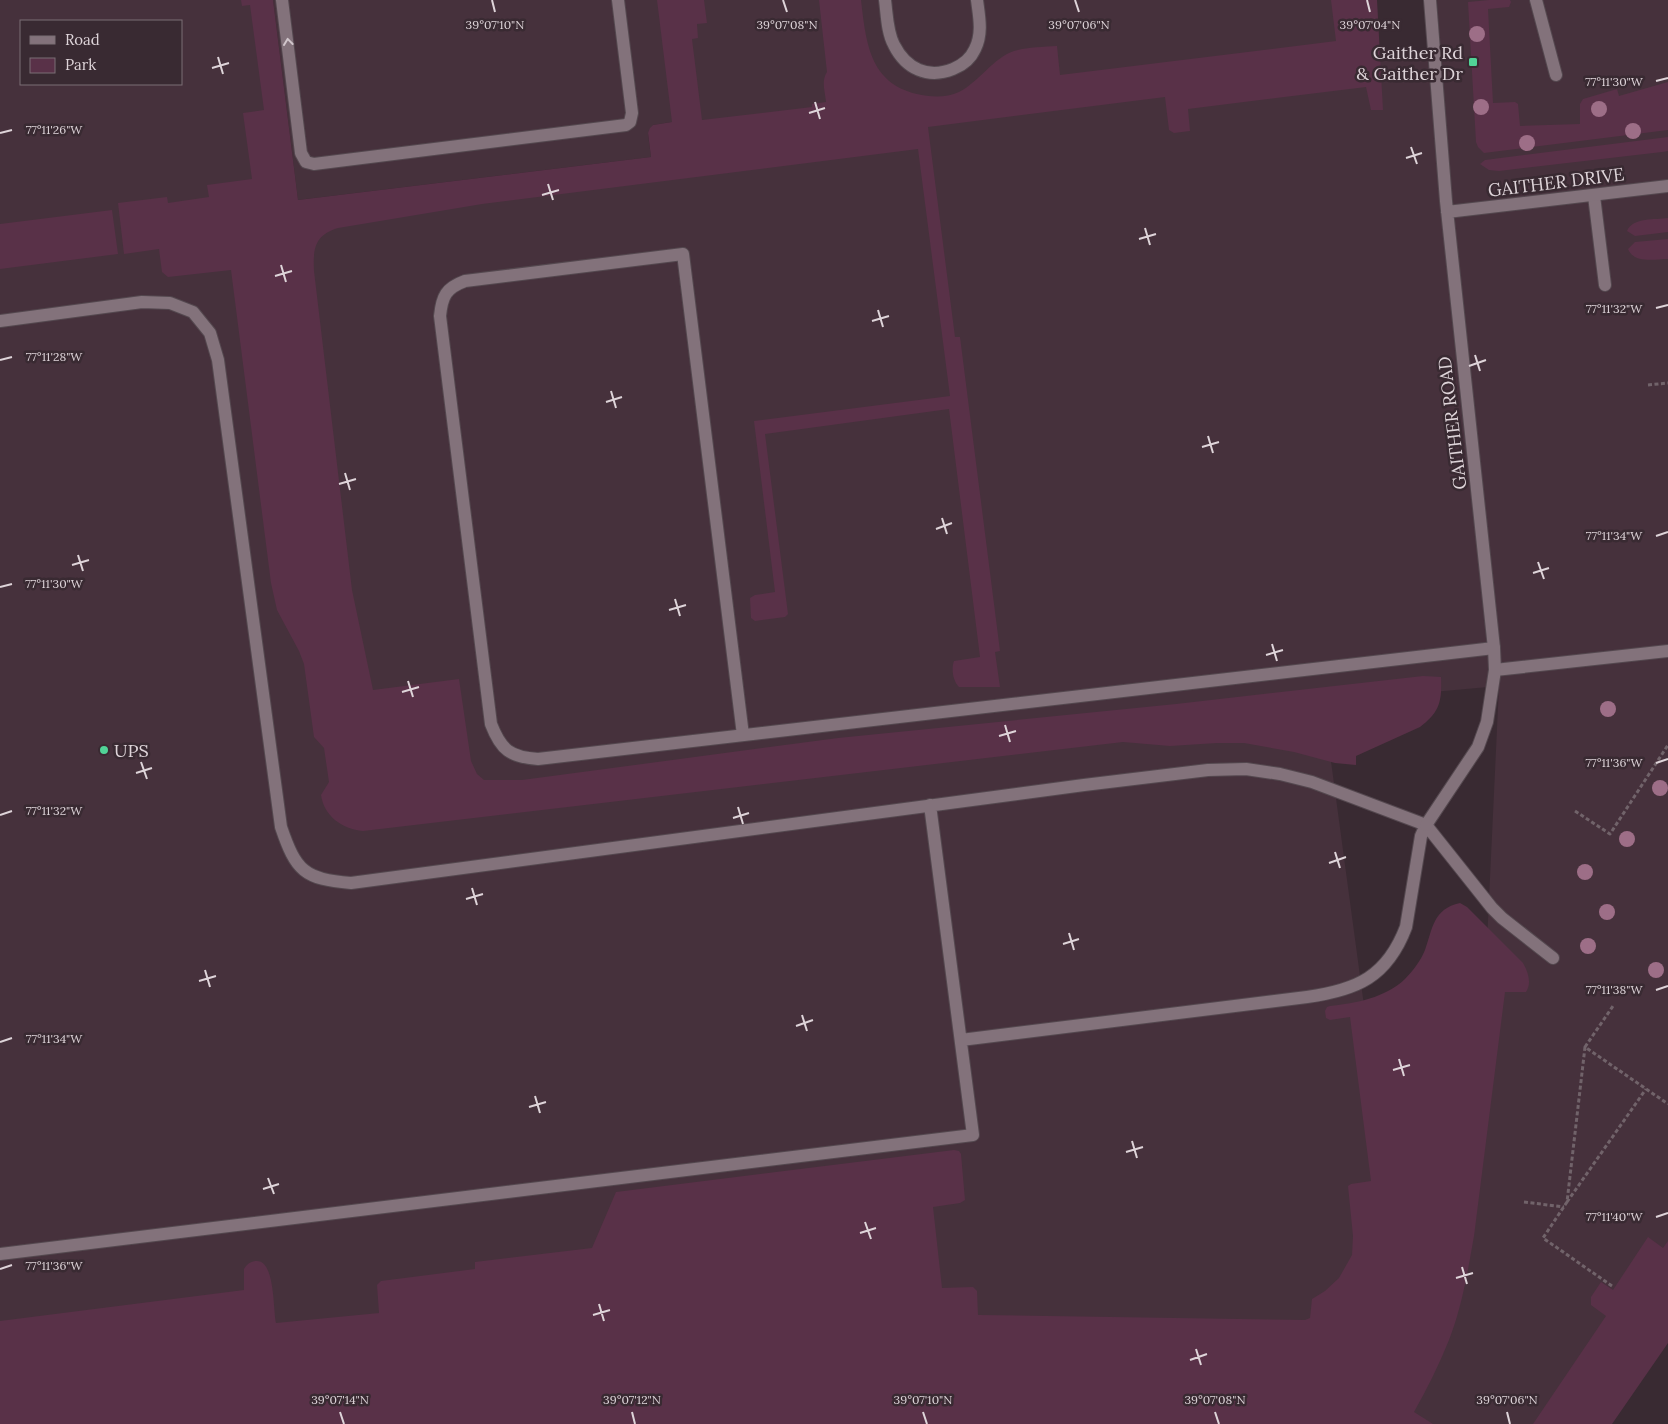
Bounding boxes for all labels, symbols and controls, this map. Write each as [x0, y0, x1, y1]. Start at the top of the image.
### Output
text: 39°07'10"N [466, 17, 524, 32]
text: 39°07'08"N [756, 17, 818, 32]
text: 39°07'06"N [1048, 17, 1110, 32]
text: 39°07'04"N [1340, 17, 1400, 32]
legend [20, 20, 182, 85]
text: Road [65, 30, 100, 49]
one-way arrow [283, 38, 294, 46]
place label: Gaither Rd & Gaither Dr [1356, 41, 1463, 85]
text: Park [65, 55, 96, 74]
marker: Gaither Rd & Gaither Dr [1467, 56, 1479, 68]
text: 77°11'30"W [1585, 74, 1644, 89]
text: 77°11'26"W [26, 122, 83, 137]
street label: GAITHER DRIVE [1486, 162, 1626, 202]
text: 77°11'32"W [1586, 301, 1643, 316]
text: 77°11'28"W [26, 349, 83, 364]
street label: GAITHER ROAD [1432, 355, 1472, 491]
text: 77°11'34"W [1586, 528, 1643, 543]
text: 77°11'30"W [25, 576, 84, 591]
place label: UPS [114, 739, 149, 762]
marker: UPS [98, 744, 110, 756]
text: 77°11'36"W [1586, 755, 1643, 770]
text: 77°11'32"W [26, 803, 83, 818]
text: 77°11'38"W [1586, 982, 1643, 997]
text: 77°11'34"W [26, 1031, 83, 1046]
text: 77°11'40"W [1586, 1209, 1643, 1224]
text: 77°11'36"W [26, 1258, 83, 1273]
text: 39°07'14"N [311, 1392, 369, 1407]
text: 39°07'12"N [603, 1392, 661, 1407]
text: 39°07'10"N [894, 1392, 952, 1407]
text: 39°07'08"N [1184, 1392, 1246, 1407]
text: 39°07'06"N [1476, 1392, 1538, 1407]

